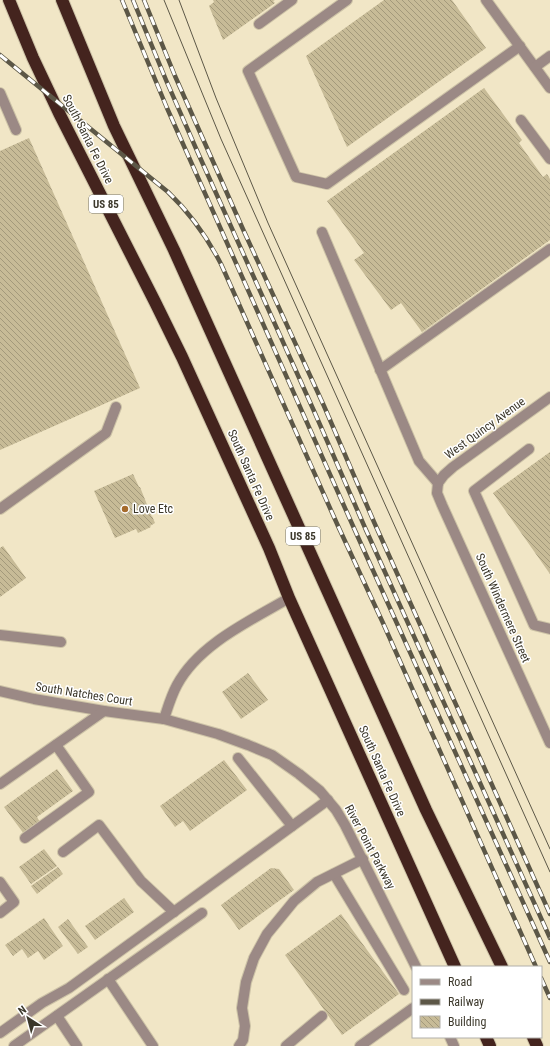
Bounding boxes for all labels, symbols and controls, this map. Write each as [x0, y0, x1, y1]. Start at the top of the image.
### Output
street label: South Santa Fe Drive [60, 92, 117, 186]
road number: US 85 [89, 195, 123, 213]
street label: West Quincy Avenue [442, 394, 528, 462]
street label: South Santa Fe Drive [225, 427, 277, 523]
place label: Love Etc [133, 502, 174, 516]
marker: Love Etc [120, 504, 130, 514]
road number: US 85 [286, 527, 320, 545]
street label: South Windermere Street [473, 551, 534, 665]
street label: South Natches Court [34, 679, 134, 709]
street label: South Santa Fe Drive [356, 723, 408, 819]
street label: River Point Parkway [342, 802, 398, 892]
legend [412, 966, 542, 1038]
text: Road [448, 975, 472, 989]
text: Railway [448, 995, 484, 1009]
north arrow [8, 998, 48, 1038]
text: N [16, 1003, 29, 1018]
text: Building [448, 1015, 486, 1029]

